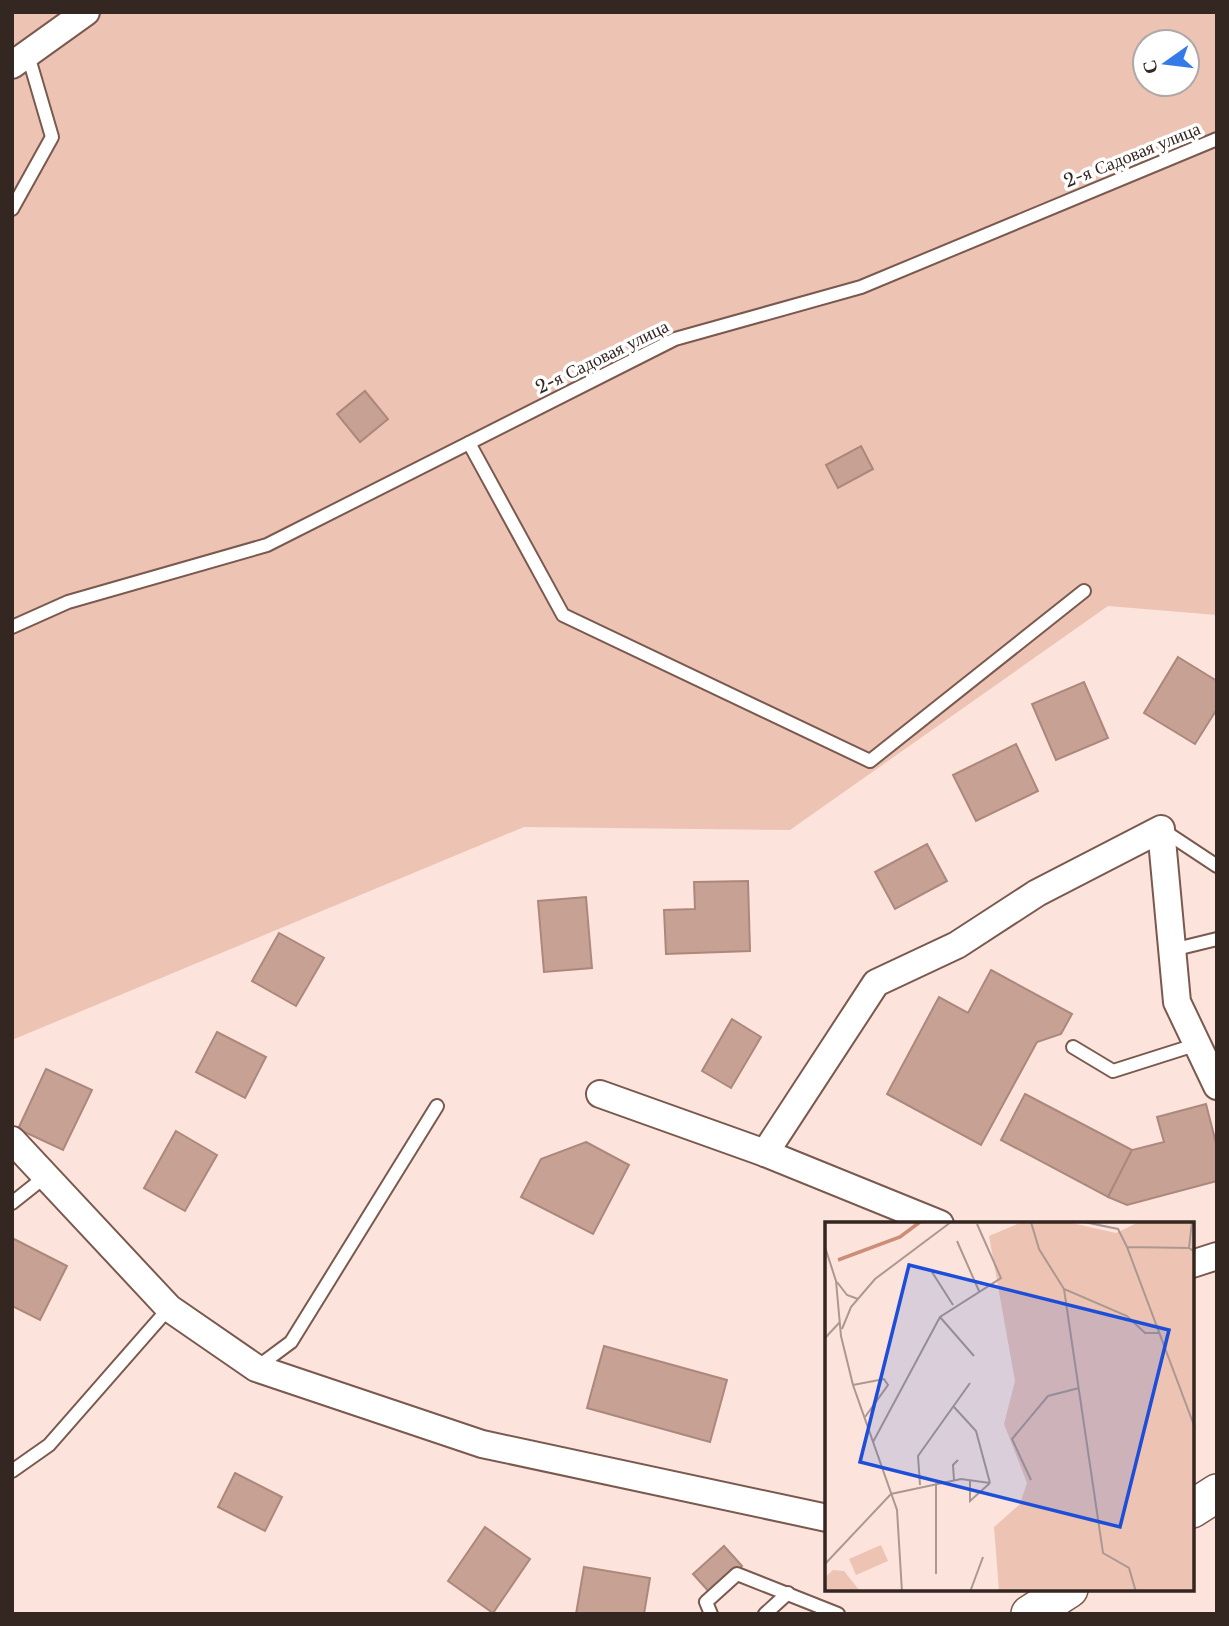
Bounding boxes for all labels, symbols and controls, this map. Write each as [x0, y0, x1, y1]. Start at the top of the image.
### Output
north arrow [1131, 28, 1201, 98]
text: С [1137, 58, 1163, 76]
street label: 2-я Садовая улица [1061, 118, 1203, 192]
street label: 2-я Садовая улица [532, 315, 672, 399]
inset map [825, 1222, 1194, 1591]

